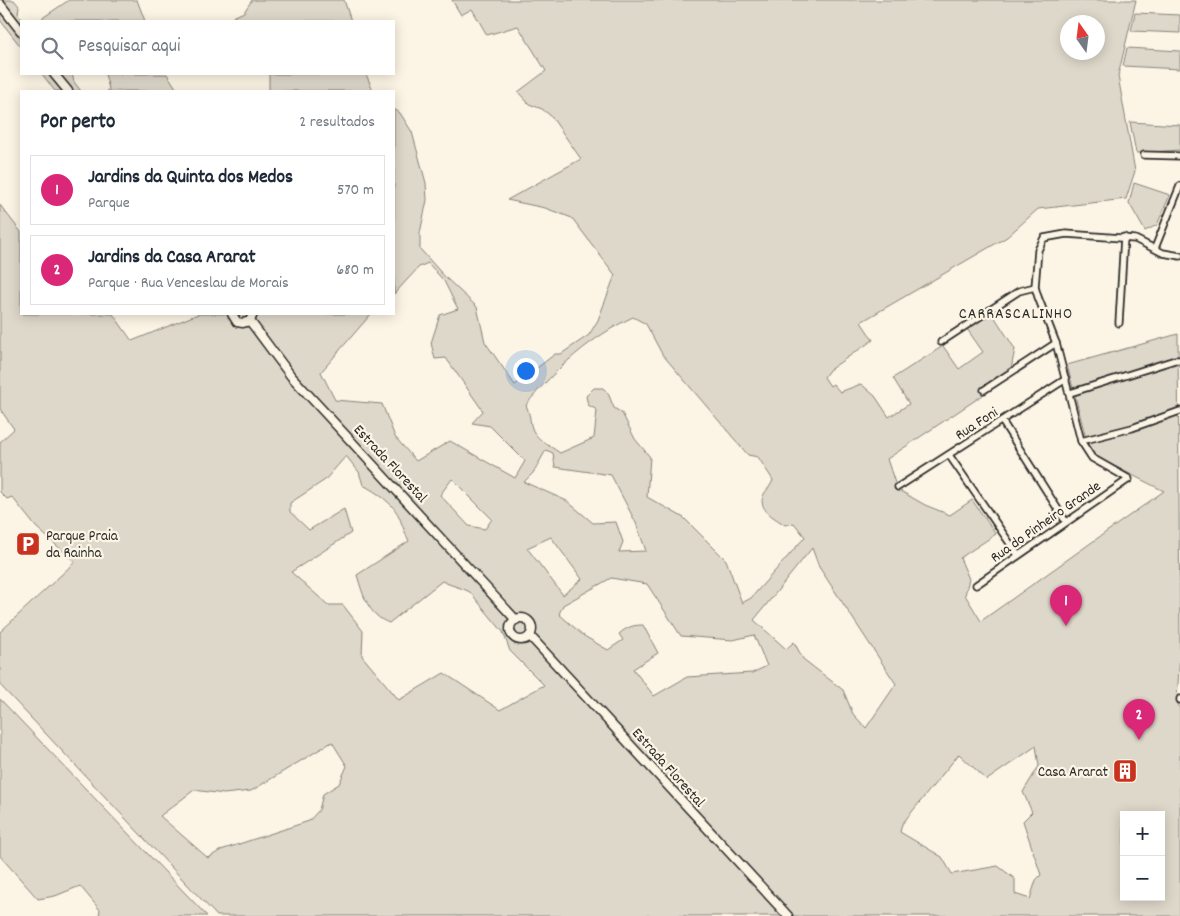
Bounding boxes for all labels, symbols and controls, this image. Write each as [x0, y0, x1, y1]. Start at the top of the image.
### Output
north arrow [1060, 15, 1105, 60]
search box [20, 20, 395, 75]
icon: search [38, 34, 66, 62]
text: Pesquisar aqui [78, 34, 180, 61]
text: Por perto [40, 108, 115, 138]
text: 2 resultados [299, 111, 375, 134]
text: Jardins da Quinta dos Medos [88, 165, 293, 192]
text: 1 [55, 179, 59, 202]
text: 570 m [337, 179, 374, 202]
text: Parque [88, 192, 130, 215]
text: Jardins da Casa Ararat [88, 245, 255, 272]
text: 2 [54, 259, 61, 282]
text: 680 m [336, 259, 374, 282]
text: Parque · Rua Venceslau de Morais [88, 272, 289, 295]
district label: CARRASCALINHO [959, 303, 1073, 326]
your location [513, 358, 539, 384]
street label: Rua Foni [951, 402, 1003, 447]
street label: Estrada Florestal [347, 420, 432, 509]
street label: Rua do Pinheiro Grande [986, 476, 1106, 569]
place label: Parque Praia da Rainha [46, 526, 119, 565]
parking icon: Parque Praia da Rainha [15, 531, 41, 557]
pin: 1 [1050, 585, 1082, 626]
pin: 2 [1123, 699, 1155, 740]
street label: Estrada Florestal [626, 724, 710, 813]
building icon: Casa Ararat [1112, 758, 1138, 784]
place label: Casa Ararat [1038, 762, 1108, 784]
map controls [1120, 811, 1165, 901]
button: + [1120, 811, 1165, 856]
button: − [1120, 856, 1165, 901]

